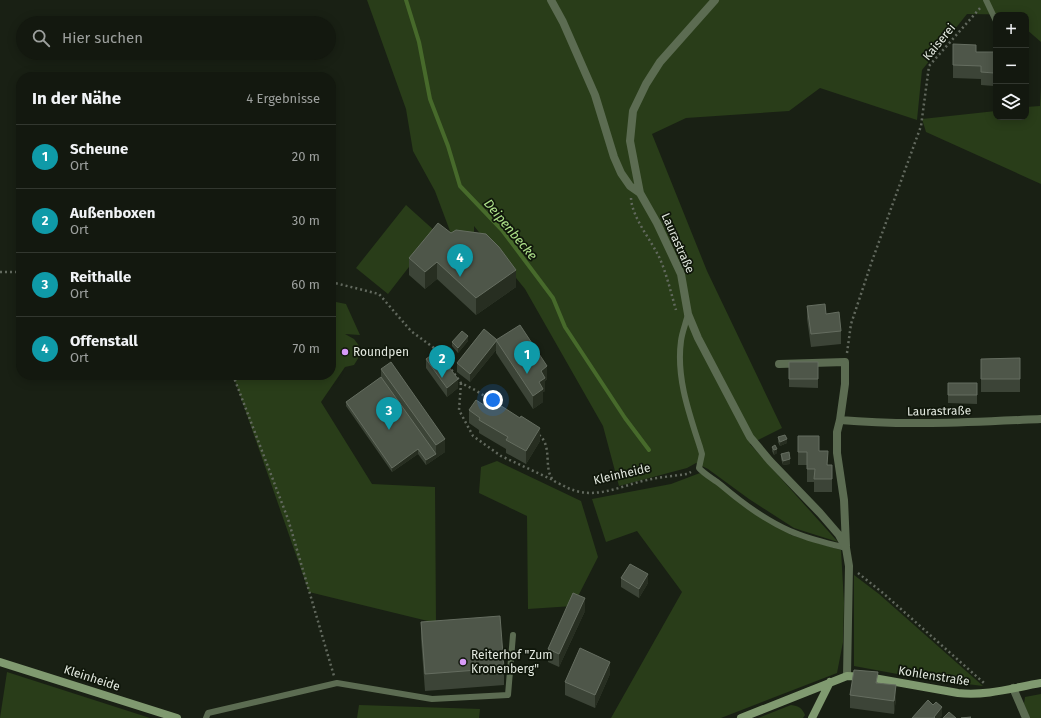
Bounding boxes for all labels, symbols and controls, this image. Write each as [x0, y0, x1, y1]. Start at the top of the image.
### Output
map controls [993, 12, 1029, 120]
button: + [993, 12, 1029, 48]
search box [16, 16, 336, 60]
street label: Kaiserei [920, 21, 958, 63]
icon: search [30, 27, 52, 49]
text: Hier suchen [62, 29, 143, 47]
button: − [993, 48, 1029, 84]
button: layers [993, 84, 1029, 120]
text: In der Nähe [32, 88, 121, 109]
text: 4 Ergebnisse [246, 91, 320, 106]
text: Scheune [70, 140, 128, 158]
text: 1 [42, 149, 48, 164]
text: 20 m [292, 149, 320, 164]
text: Ort [70, 158, 89, 173]
water label: Deipenbecke [481, 196, 541, 263]
text: Außenboxen [70, 204, 155, 222]
street label: Laurastraße [659, 211, 697, 275]
text: 2 [42, 213, 48, 228]
text: 30 m [292, 213, 320, 228]
text: Ort [70, 222, 89, 237]
pin: 4 [447, 244, 473, 277]
text: Reithalle [70, 268, 131, 286]
text: 3 [42, 277, 48, 292]
text: 60 m [291, 277, 320, 292]
text: Ort [70, 286, 89, 301]
text: Offenstall [70, 332, 138, 350]
text: 4 [41, 341, 49, 356]
text: 70 m [293, 341, 320, 356]
pin: 1 [514, 341, 540, 374]
place label: Roundpen [353, 345, 409, 359]
pin: 2 [429, 345, 455, 378]
marker: Roundpen [340, 347, 350, 357]
text: Ort [70, 350, 89, 365]
your location [483, 390, 503, 410]
pin: 3 [376, 397, 402, 430]
street label: Laurastraße [907, 403, 971, 419]
street label: Kleinheide [592, 461, 652, 487]
place label: Reiterhof "Zum Kronenberg" [471, 648, 553, 676]
marker: Reiterhof "Zum Kronenberg" [458, 657, 468, 667]
street label: Kleinheide [62, 662, 122, 694]
street label: Kohlenstraße [897, 663, 971, 689]

